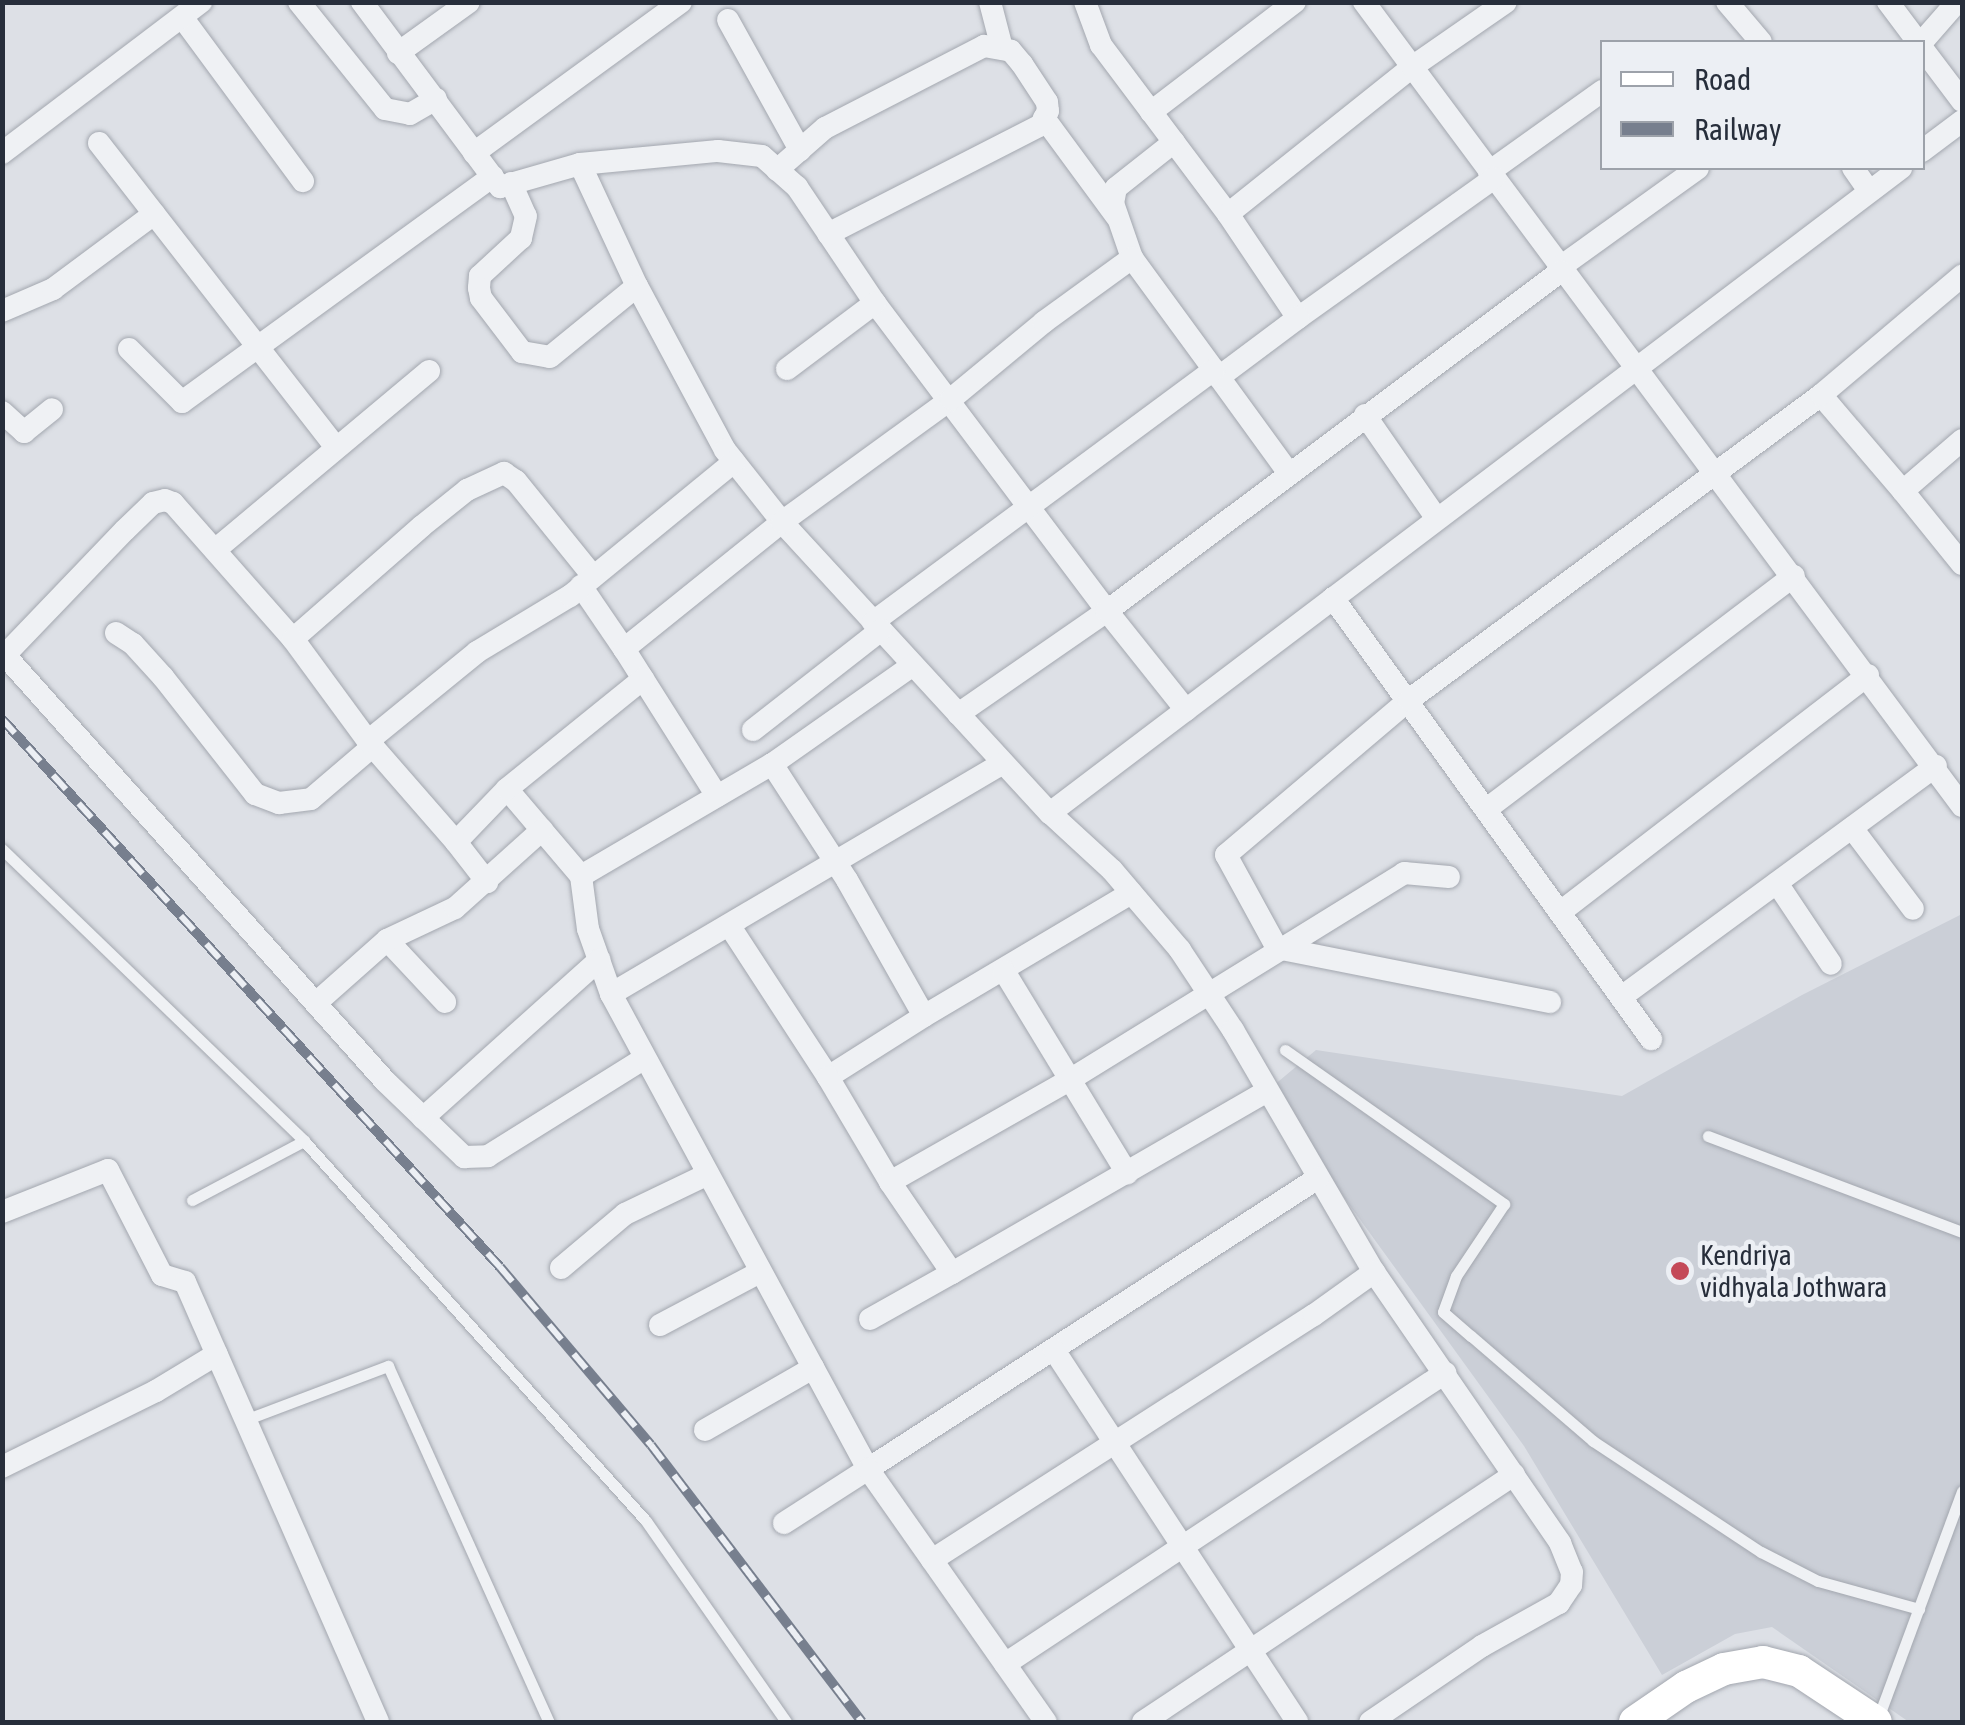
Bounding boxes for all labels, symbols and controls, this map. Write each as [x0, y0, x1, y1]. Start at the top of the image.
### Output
legend [1600, 40, 1925, 170]
text: Road [1694, 62, 1751, 96]
text: Railway [1694, 112, 1781, 146]
place label: Kendriya vidhyala Jothwara [1700, 1238, 1887, 1304]
marker: Kendriya vidhyala Jothwara [1669, 1260, 1691, 1282]

